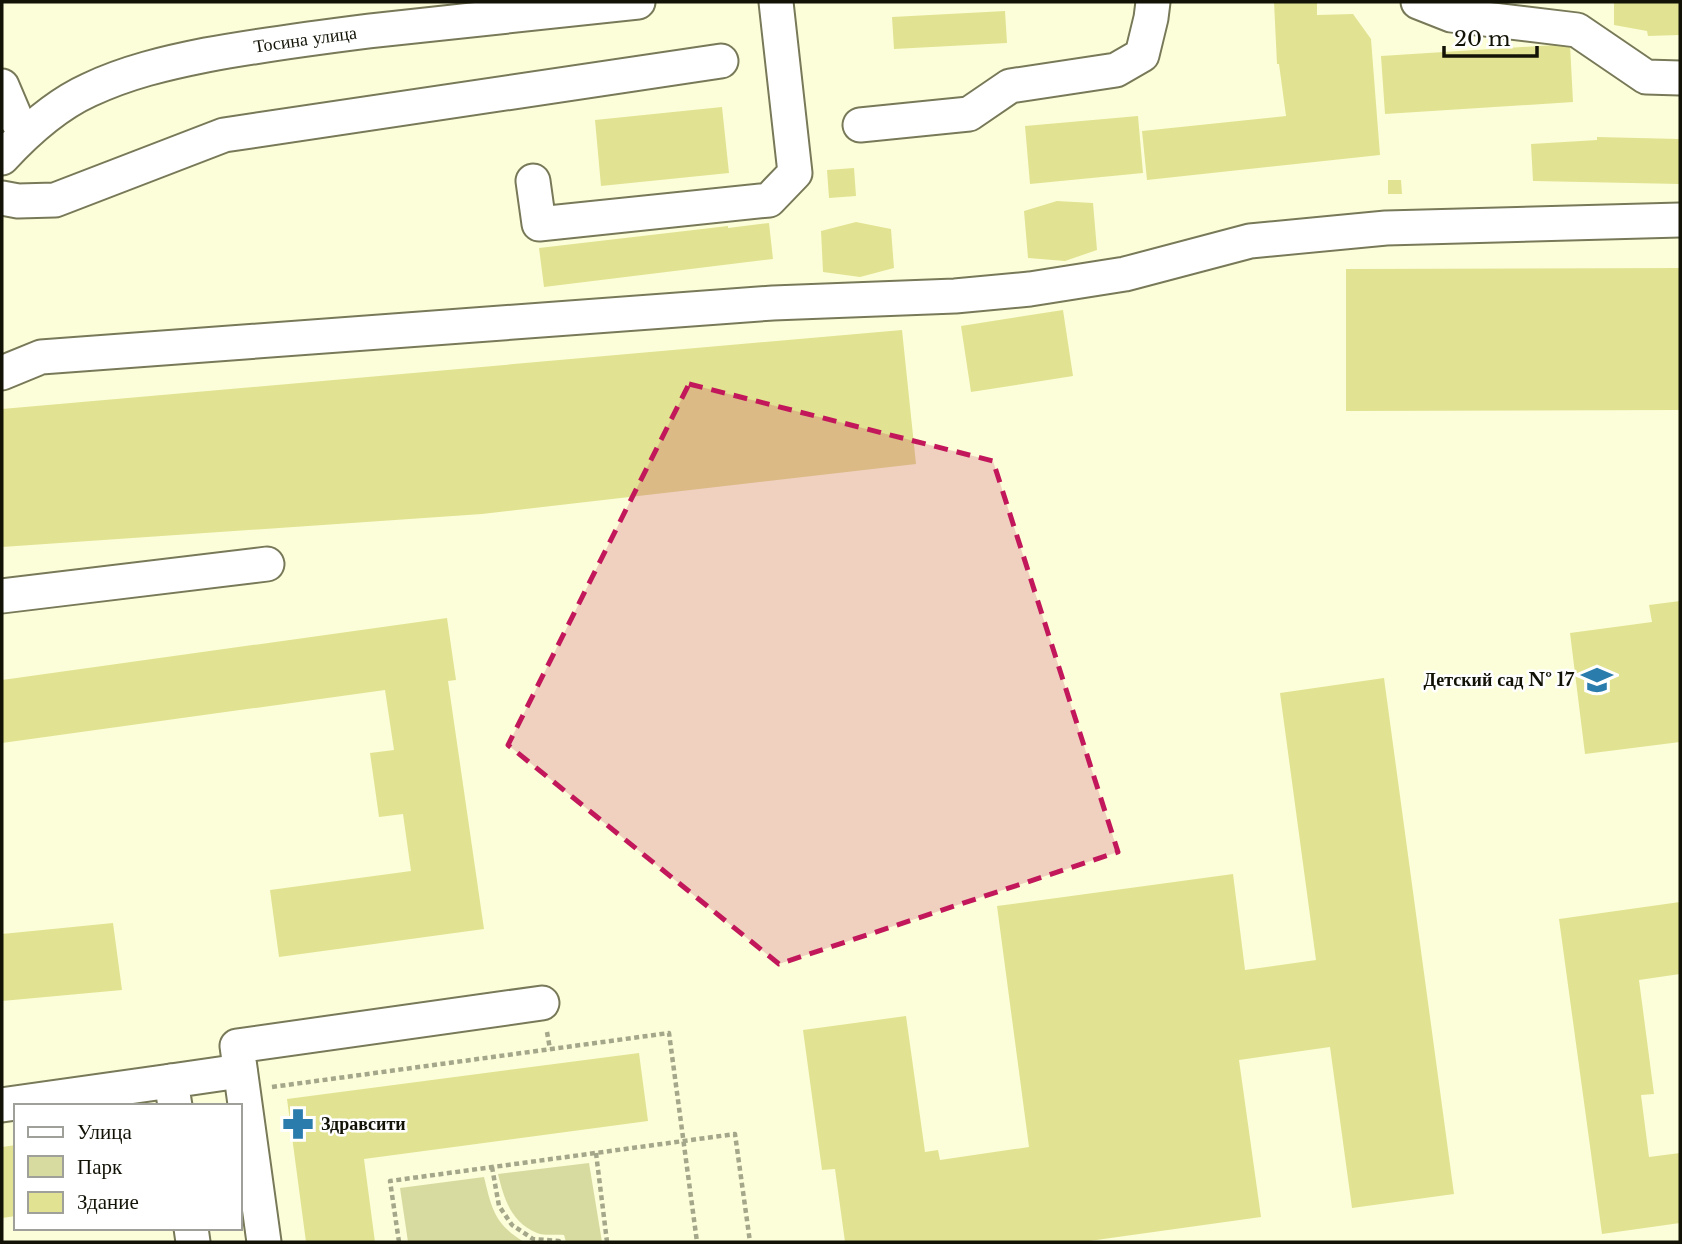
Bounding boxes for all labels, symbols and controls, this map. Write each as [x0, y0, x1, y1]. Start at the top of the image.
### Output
scale bar [1444, 14, 1537, 58]
street label: Тосина улица [252, 22, 358, 58]
text: 20 m [1454, 26, 1511, 52]
school or university icon: Детский сад № 17 [1580, 663, 1614, 697]
place label: Детский сад № 17 [1424, 669, 1575, 691]
legend [14, 1104, 242, 1230]
pharmacy icon: Здравсити [281, 1107, 315, 1141]
place label: Здравсити [321, 1113, 406, 1135]
text: Улица [77, 1119, 132, 1145]
text: Парк [77, 1154, 123, 1180]
text: Здание [77, 1189, 139, 1215]

